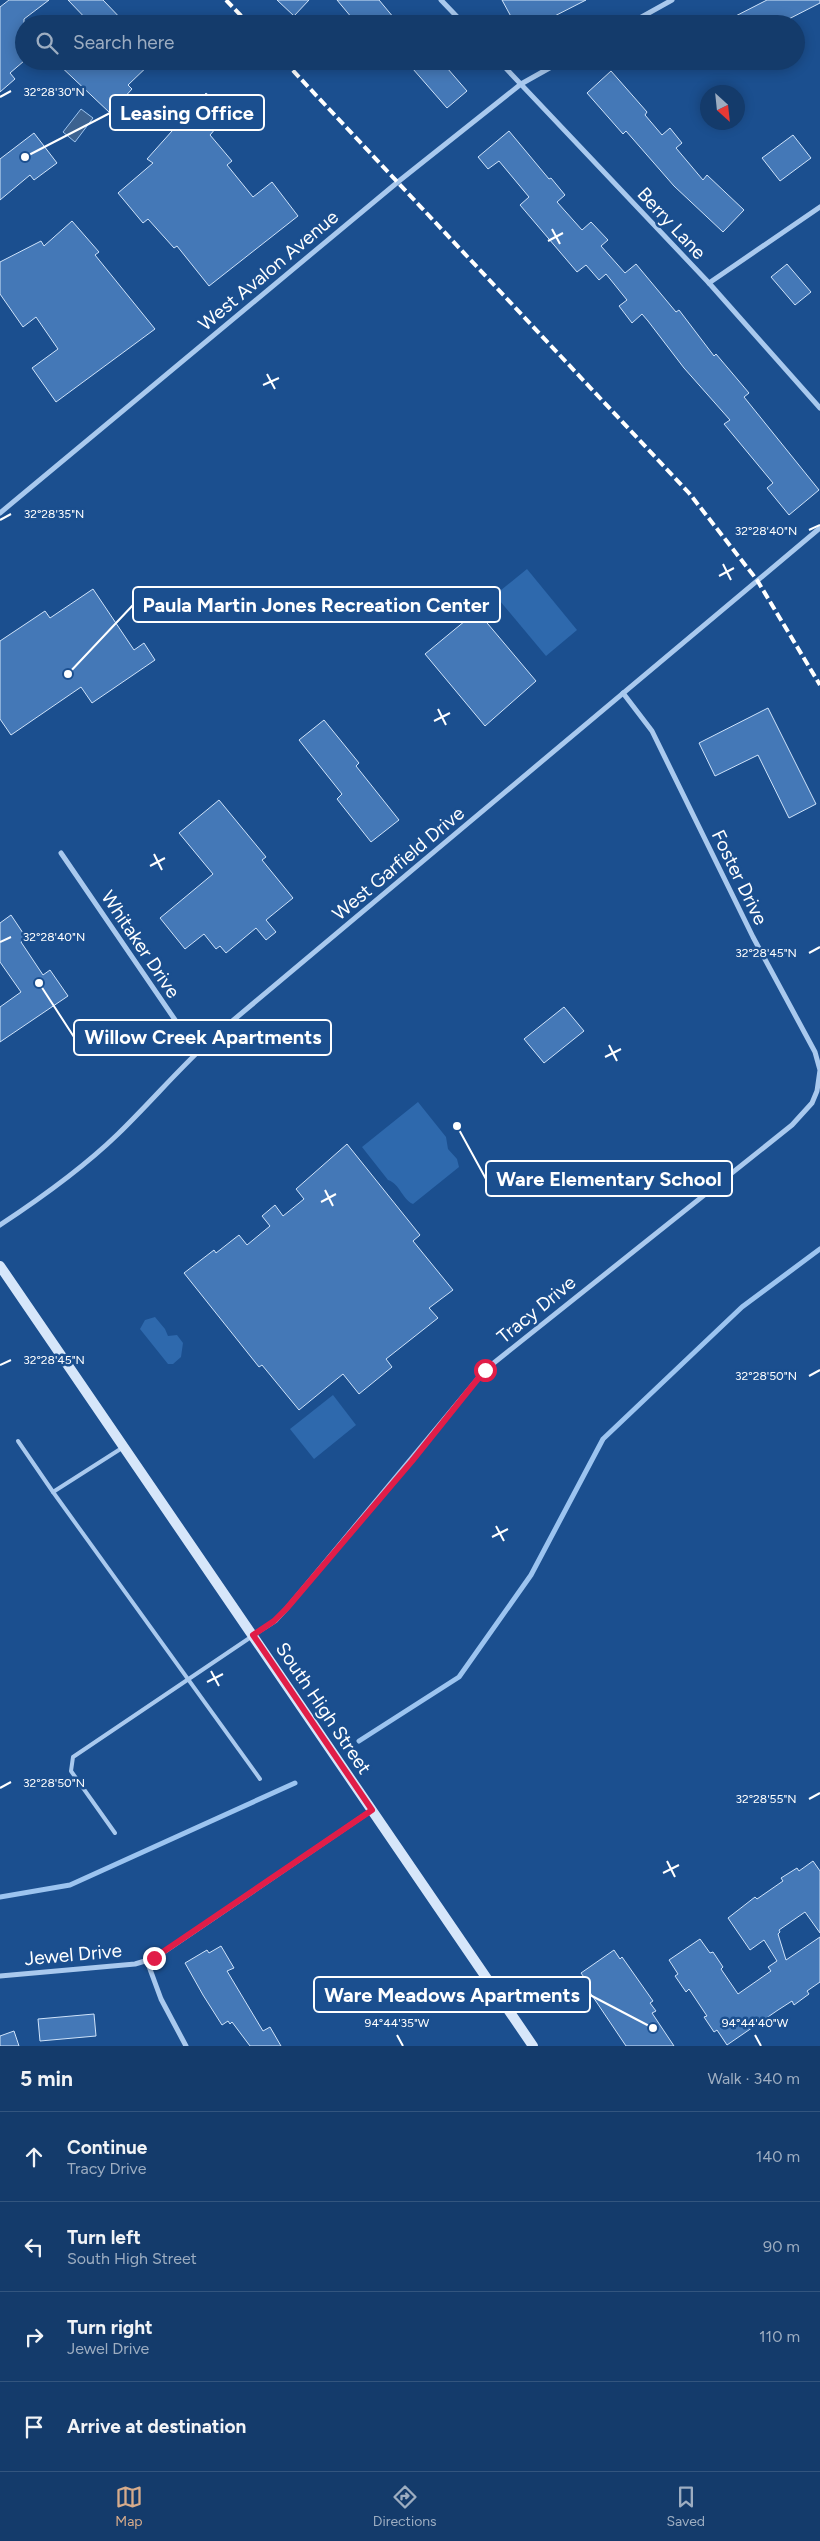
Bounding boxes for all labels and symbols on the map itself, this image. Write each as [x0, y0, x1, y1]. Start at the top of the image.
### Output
text: 32°28'30"N [23, 85, 85, 99]
north arrow [700, 85, 745, 130]
callout: Leasing Office [110, 95, 264, 130]
text: Leasing Office [120, 101, 254, 125]
street label: Berry Lane [633, 183, 711, 264]
street label: West Avalon Avenue [194, 205, 343, 336]
text: 32°28'35"N [24, 507, 84, 521]
text: 32°28'40"N [735, 524, 797, 538]
callout: Paula Martin Jones Recreation Center [133, 587, 500, 622]
text: Paula Martin Jones Recreation Center [143, 593, 490, 617]
street label: West Garfield Drive [328, 802, 469, 925]
street label: Foster Drive [707, 826, 772, 928]
street label: Whitaker Drive [96, 886, 185, 1002]
text: 32°28'40"N [23, 930, 85, 944]
text: 32°28'45"N [735, 946, 797, 960]
callout: Willow Creek Apartments [74, 1020, 331, 1055]
text: Willow Creek Apartments [85, 1025, 322, 1049]
callout: Ware Elementary School [486, 1161, 732, 1196]
text: Ware Elementary School [496, 1167, 722, 1191]
street label: Tracy Drive [492, 1271, 580, 1348]
text: 32°28'45"N [23, 1353, 85, 1367]
route start [474, 1359, 497, 1382]
text: 32°28'50"N [735, 1369, 797, 1383]
street label: South High Street [271, 1638, 376, 1779]
text: 32°28'50"N [23, 1776, 85, 1790]
text: 32°28'55"N [735, 1792, 797, 1806]
street label: Jewel Drive [23, 1939, 123, 1970]
route end [143, 1947, 166, 1970]
callout: Ware Meadows Apartments [314, 1977, 590, 2012]
text: Ware Meadows Apartments [324, 1983, 580, 2007]
text: 94°44'35"W [365, 2016, 430, 2030]
text: 94°44'40"W [722, 2016, 789, 2030]

